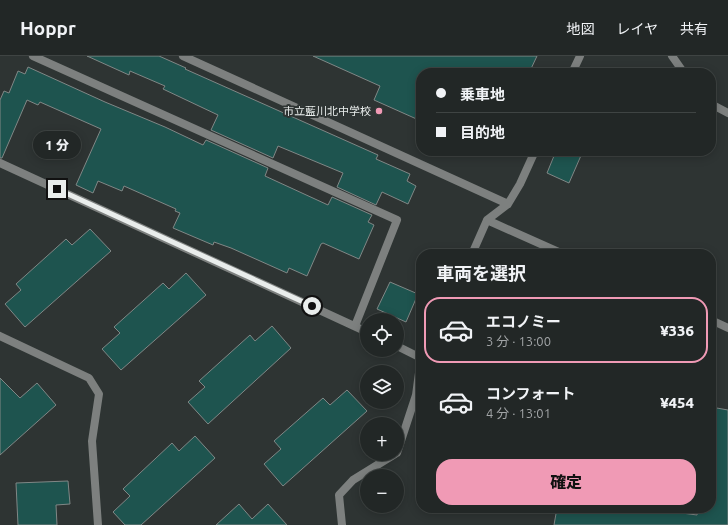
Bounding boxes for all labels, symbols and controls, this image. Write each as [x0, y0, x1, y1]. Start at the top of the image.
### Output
text: Hoppr [20, 17, 76, 39]
text: 地図 [566, 21, 594, 37]
text: レイヤ [616, 21, 658, 37]
text: 共有 [680, 21, 708, 37]
text: 乗車地 [460, 86, 505, 103]
place label: 市立藍川北中学校 [283, 105, 371, 117]
marker: 市立藍川北中学校 [374, 106, 384, 116]
text: 目的地 [460, 124, 505, 141]
callout: 1 分 [33, 131, 81, 159]
text: 1 分 [45, 138, 69, 152]
route end [48, 180, 66, 198]
text: 車両を選択 [436, 263, 526, 283]
route start [303, 297, 321, 315]
icon: car [438, 312, 474, 348]
map controls [360, 313, 404, 513]
button: locate [360, 313, 404, 357]
text: エコノミー [486, 313, 561, 330]
text: ¥336 [660, 322, 694, 339]
text: 3 分 · 13:00 [486, 334, 551, 348]
button: layers [360, 365, 404, 409]
icon: car [438, 384, 474, 420]
text: コンフォート [486, 385, 576, 402]
text: ¥454 [660, 394, 694, 411]
text: 4 分 · 13:01 [486, 406, 551, 420]
button: + [360, 417, 404, 461]
button: 確定 [436, 459, 696, 505]
button: − [360, 469, 404, 513]

